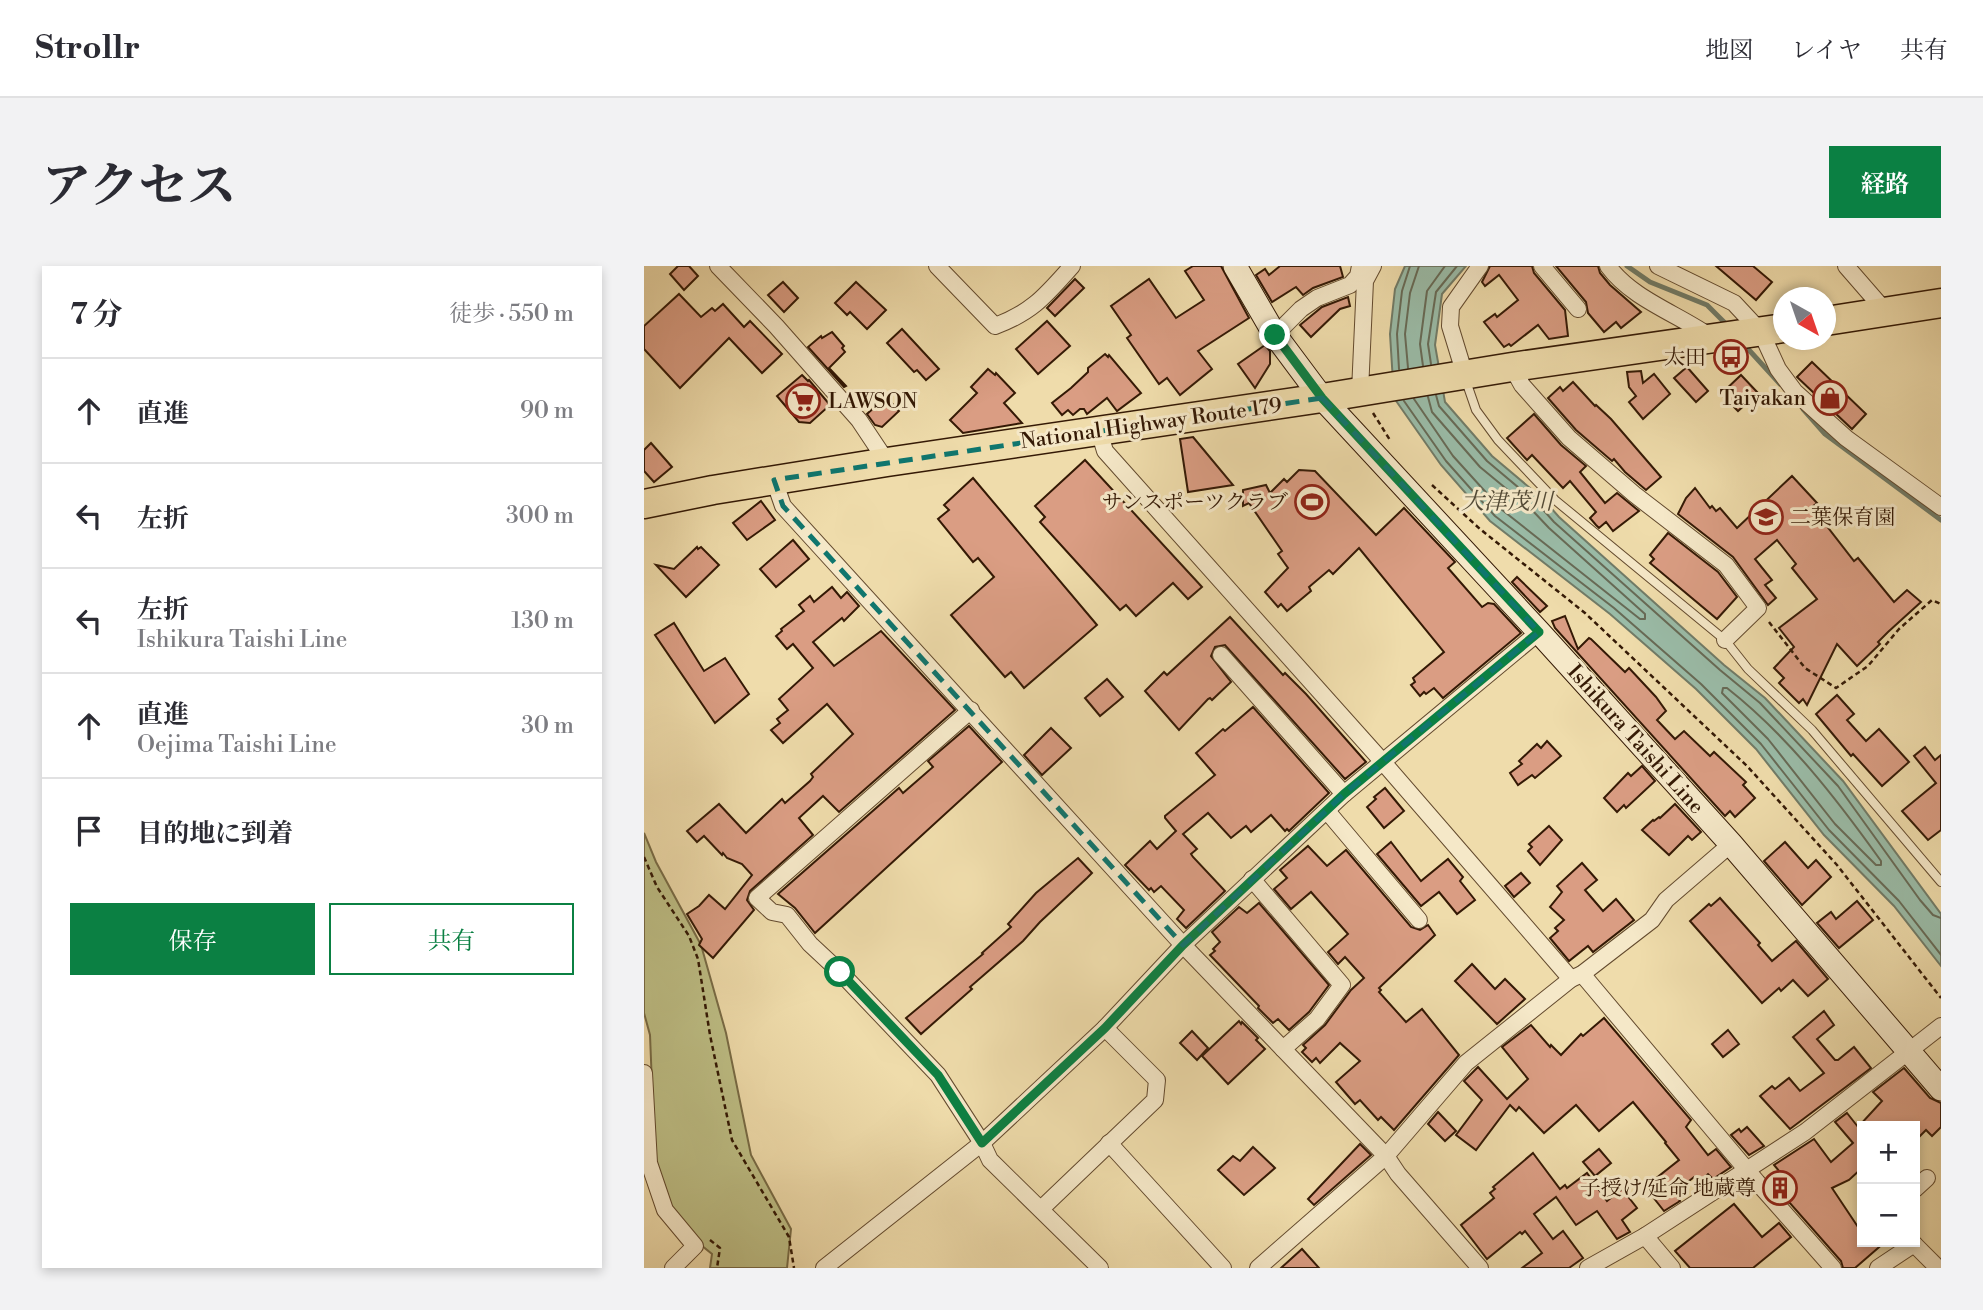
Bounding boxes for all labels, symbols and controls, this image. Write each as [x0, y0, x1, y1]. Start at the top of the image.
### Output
text: Strollr [35, 28, 140, 69]
text: 地図 [1705, 36, 1753, 66]
text: レイヤ [1791, 36, 1862, 66]
text: 共有 [1900, 36, 1948, 66]
button: 経路 [1829, 146, 1941, 218]
text: アクセス [42, 157, 237, 218]
north arrow [1773, 287, 1836, 350]
text: 7 分 [70, 296, 123, 334]
text: 徒歩 · 550 m [449, 300, 574, 328]
route end [1259, 319, 1290, 350]
bus stop icon: 太田 [1712, 338, 1750, 376]
place label: 太田 [1664, 345, 1706, 371]
shop icon: Taiyakan [1811, 379, 1849, 417]
supermarket icon: LAWSON [784, 382, 822, 420]
place label: Taiyakan [1719, 386, 1806, 412]
place label: LAWSON [828, 389, 918, 415]
icon: ahead [70, 392, 108, 430]
street label: National Highway Route 179 [1019, 393, 1283, 455]
text: 90 m [520, 397, 574, 425]
text: 直進 [137, 398, 189, 430]
sports icon: サンスポーツクラブ [1293, 483, 1331, 521]
water label: 大津茂川 [1461, 488, 1556, 516]
place label: サンスポーツクラブ [1102, 490, 1288, 516]
icon: left [70, 497, 108, 535]
school or university icon: 二葉保育園 [1747, 498, 1785, 536]
text: 300 m [506, 502, 574, 530]
text: 左折 [137, 503, 189, 535]
place label: 二葉保育園 [1790, 505, 1895, 531]
text: 左折 [137, 594, 189, 626]
icon: left [70, 602, 108, 640]
text: 130 m [511, 607, 574, 635]
text: Ishikura Taishi Line [137, 626, 347, 654]
street label: Ishikura Taishi Line [1561, 660, 1709, 820]
text: 直進 [137, 699, 189, 731]
icon: ahead [70, 707, 108, 745]
text: 30 m [521, 712, 574, 740]
text: Oejima Taishi Line [137, 731, 337, 759]
icon: arrive [70, 812, 108, 850]
text: 目的地に到着 [137, 818, 293, 850]
button: 保存 [70, 903, 315, 975]
button: 共有 [329, 903, 574, 975]
route start [824, 956, 855, 987]
map controls [1857, 1121, 1920, 1247]
button: + [1857, 1121, 1920, 1184]
building icon: 子授け/延命 地蔵尊 [1761, 1169, 1799, 1207]
place label: 子授け/延命 地蔵尊 [1580, 1176, 1756, 1202]
button: − [1857, 1184, 1920, 1247]

